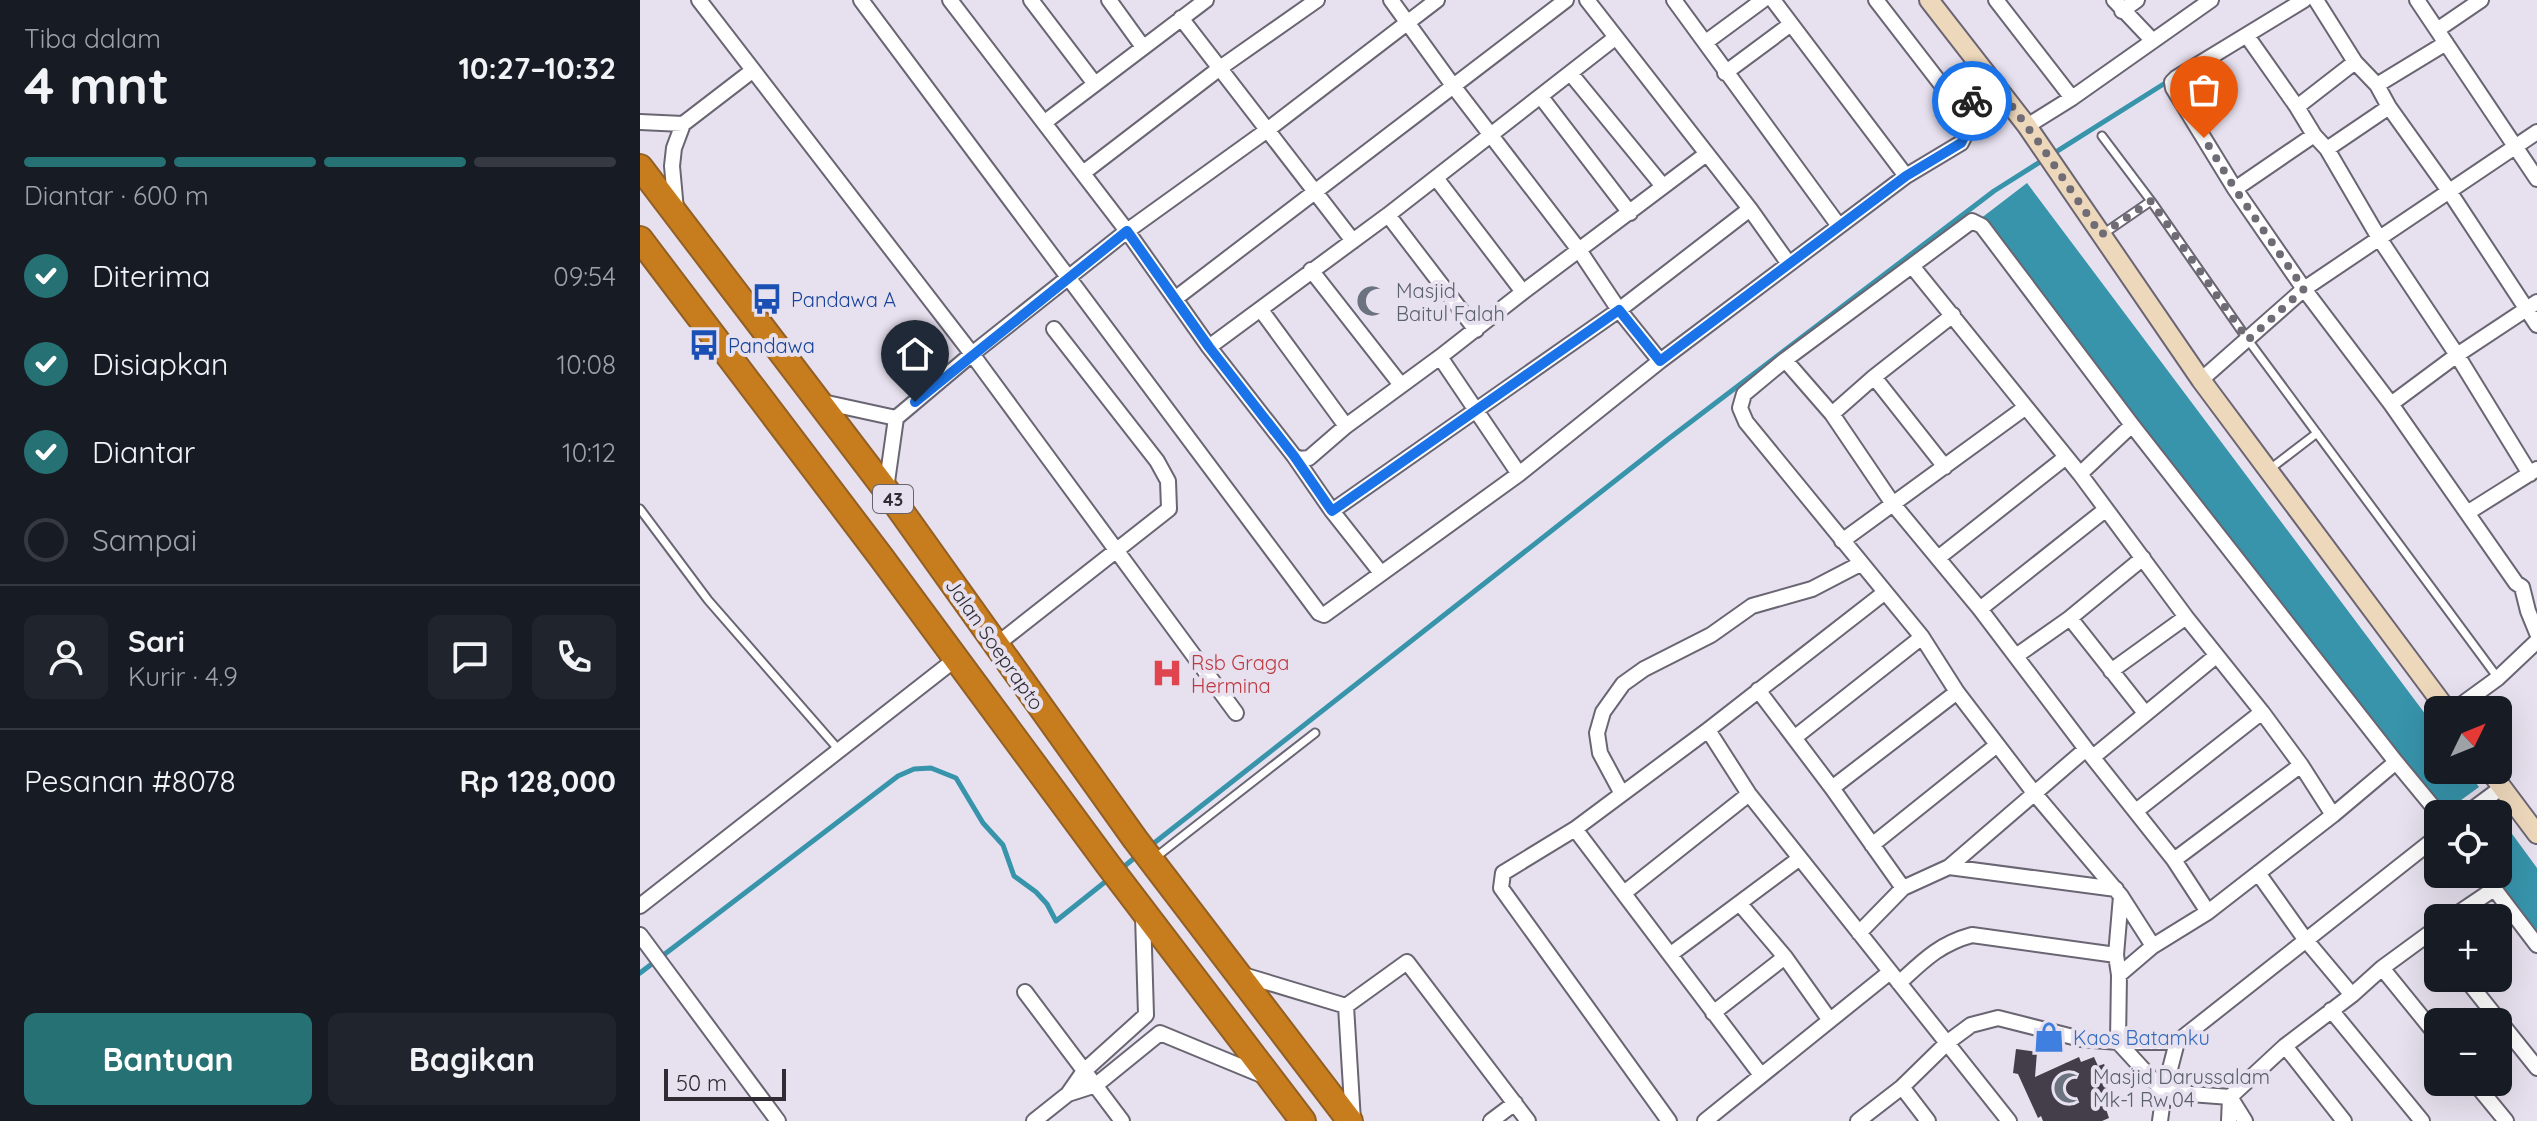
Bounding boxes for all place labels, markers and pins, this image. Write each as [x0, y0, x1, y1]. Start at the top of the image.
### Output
pin [2170, 56, 2238, 138]
place label: Masjid Baitul Falah [1396, 278, 1505, 326]
bus stop icon: Pandawa A [750, 282, 784, 316]
mosque icon: Masjid Baitul Falah [1355, 284, 1389, 318]
place label: Pandawa A [791, 287, 896, 312]
pin [881, 320, 949, 402]
bus stop icon: Pandawa [687, 328, 721, 362]
place label: Pandawa [728, 333, 815, 358]
place label: Rsb Graga Hermina [1191, 650, 1289, 698]
hospital icon: Rsb Graga Hermina [1150, 656, 1184, 690]
shop icon: Kaos Batamku [2032, 1020, 2066, 1054]
place label: Kaos Batamku [2073, 1025, 2210, 1050]
place label: Masjid Darussalam Mk-1 Rw.04 [2093, 1064, 2270, 1112]
mosque icon: Masjid Darussalam Mk-1 Rw.04 [2052, 1071, 2086, 1105]

